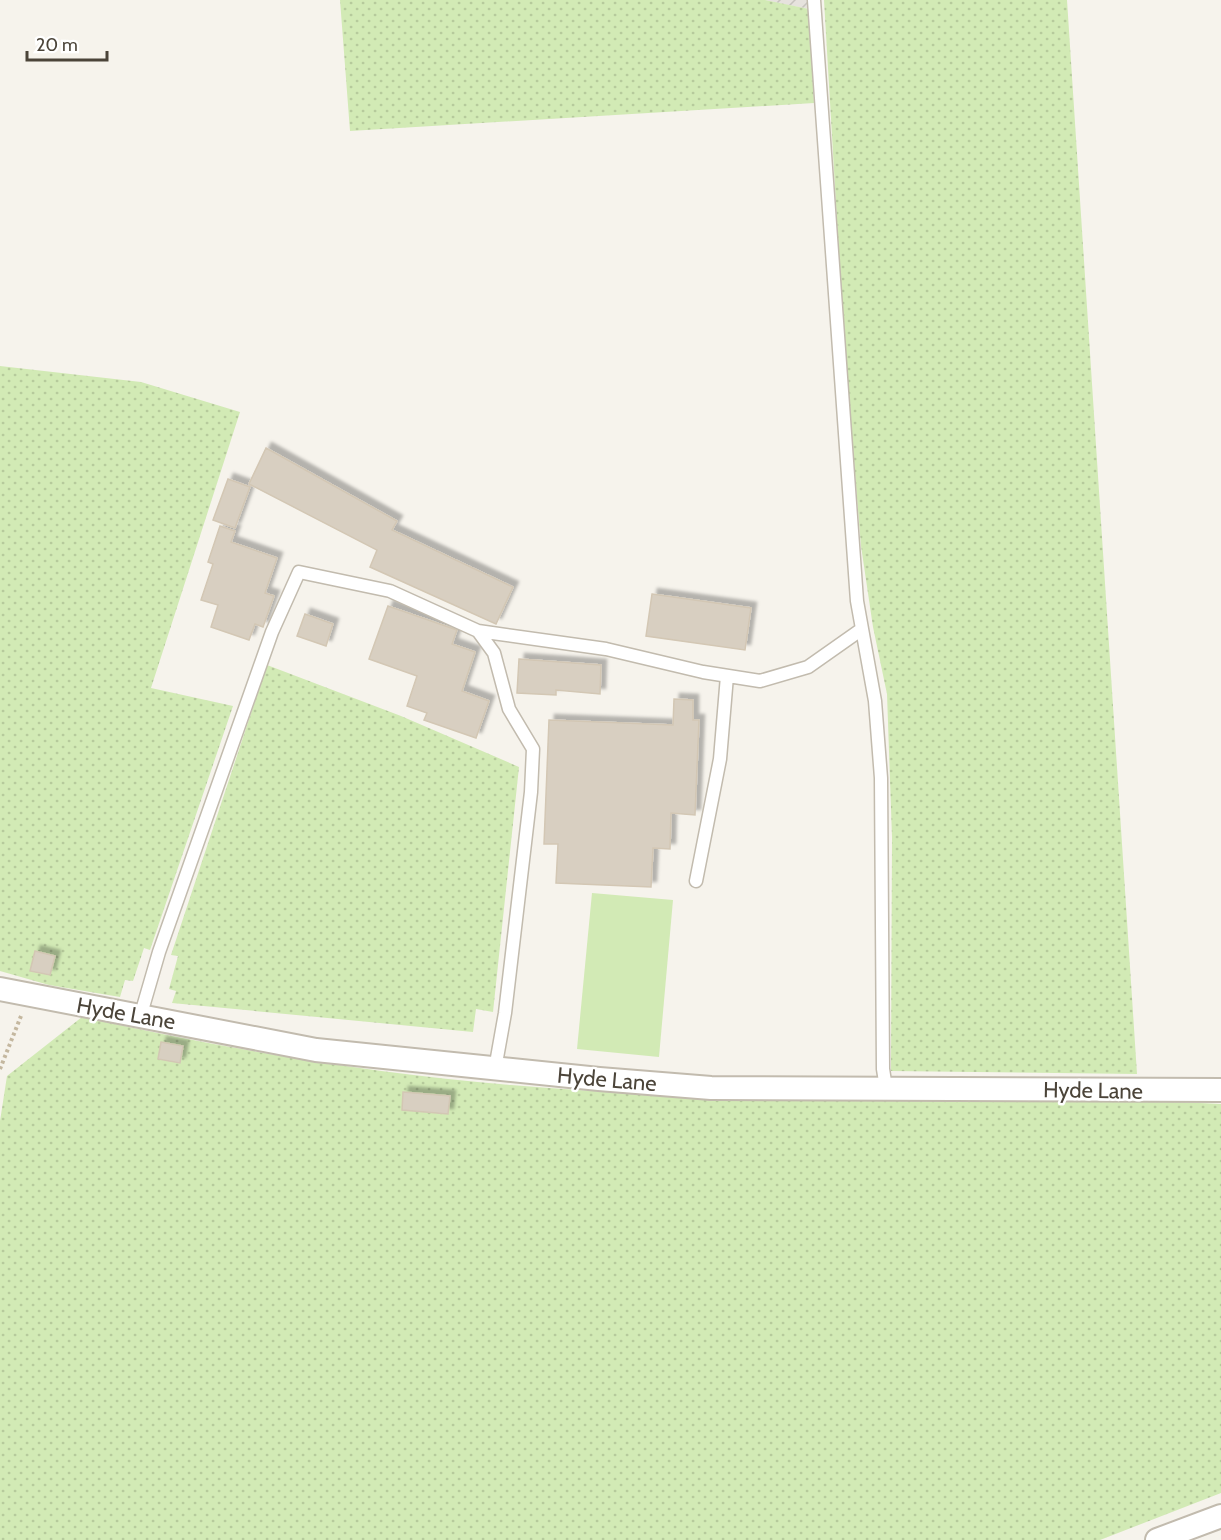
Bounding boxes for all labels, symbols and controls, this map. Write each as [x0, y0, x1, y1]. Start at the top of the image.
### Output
scale bar [27, 24, 106, 62]
text: 20 m [36, 34, 78, 56]
street label: Hyde Lane [74, 992, 177, 1035]
street label: Hyde Lane [556, 1062, 658, 1097]
street label: Hyde Lane [1043, 1076, 1143, 1105]

